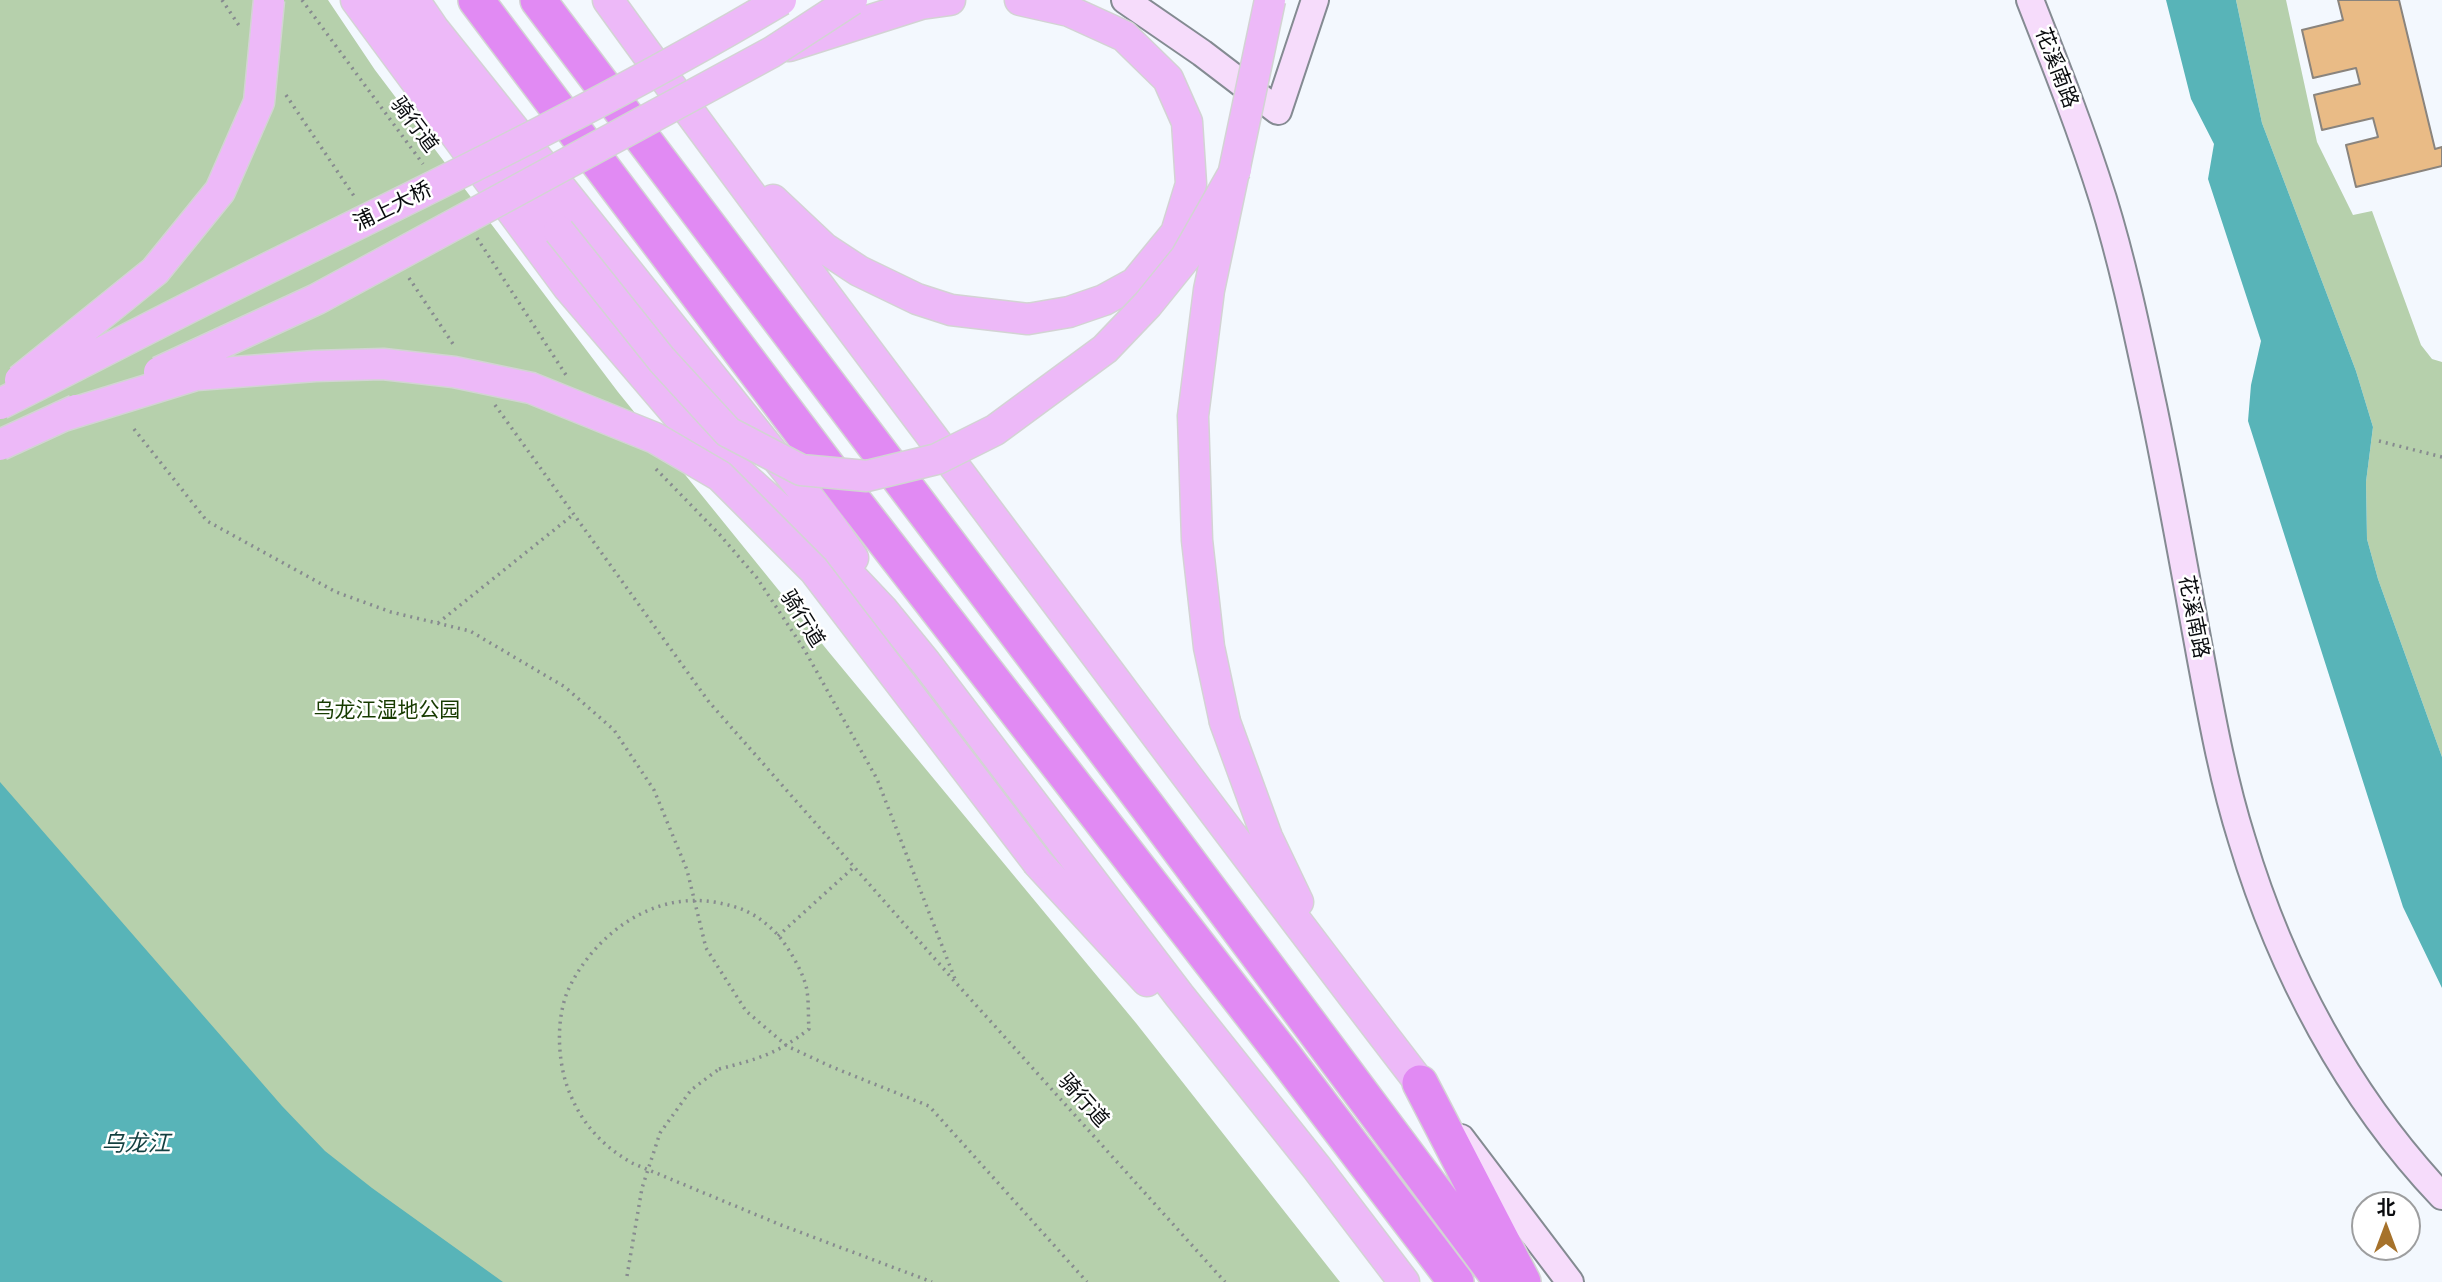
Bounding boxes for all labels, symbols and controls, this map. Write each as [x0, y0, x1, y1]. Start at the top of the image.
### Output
street label: 花溪南路 [2029, 24, 2083, 112]
street label: 骑行道 [385, 92, 443, 158]
street label: 浦上大桥 [350, 177, 436, 237]
street label: 花溪南路 [2173, 573, 2213, 661]
street label: 骑行道 [775, 586, 829, 652]
park label: 乌龙江湿地公园 [314, 698, 460, 724]
street label: 骑行道 [1053, 1069, 1113, 1133]
water label: 乌龙江 [102, 1131, 170, 1159]
north arrow [2351, 1191, 2421, 1261]
text: 北 [2376, 1194, 2396, 1220]

